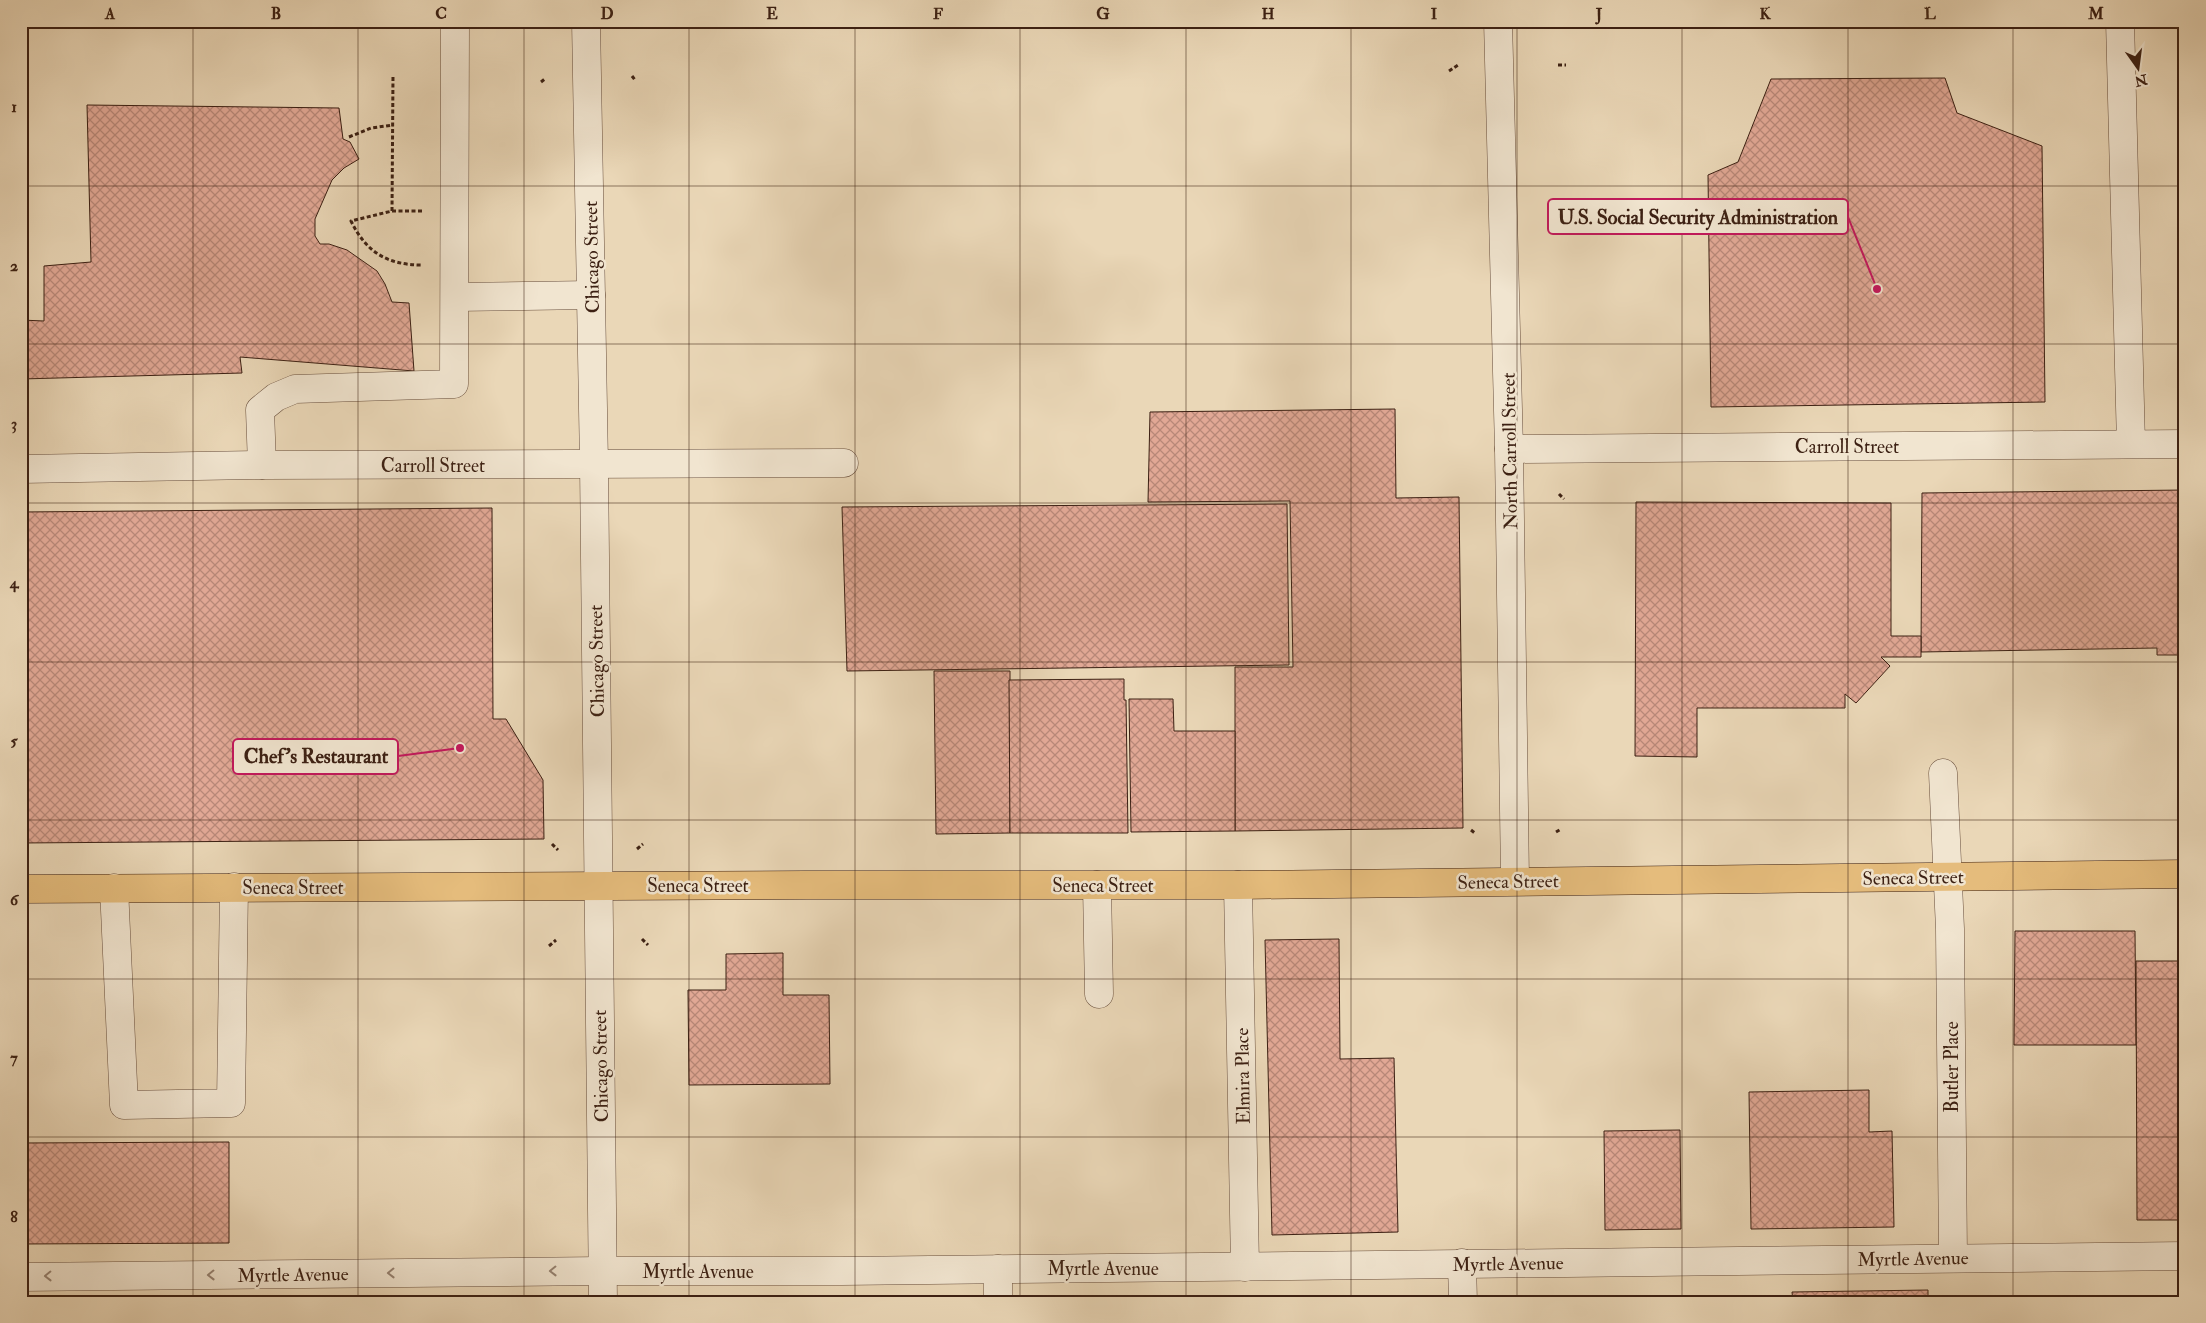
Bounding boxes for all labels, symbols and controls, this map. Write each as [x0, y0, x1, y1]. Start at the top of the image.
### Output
text: A [104, 4, 116, 24]
text: B [271, 4, 281, 24]
text: C [435, 4, 447, 24]
text: D [600, 4, 614, 24]
text: E [766, 4, 778, 24]
text: F [933, 4, 943, 24]
text: G [1096, 4, 1110, 24]
text: H [1261, 4, 1275, 24]
text: I [1431, 4, 1438, 24]
text: J [1595, 4, 1603, 25]
text: K [1759, 4, 1771, 24]
text: L [1924, 4, 1936, 24]
text: M [2087, 4, 2104, 24]
north arrow [2114, 42, 2164, 92]
text: N [2132, 70, 2150, 90]
text: 1 [11, 97, 17, 117]
callout: U.S. Social Security Administration [1548, 199, 1848, 234]
street label: Chicago Street [579, 200, 605, 313]
text: U.S. Social Security Administration [1558, 205, 1839, 231]
text: 2 [10, 256, 18, 276]
street label: North Carroll Street [1497, 372, 1523, 530]
text: 3 [11, 414, 17, 434]
street label: Carroll Street [1795, 435, 1899, 459]
street label: Carroll Street [381, 454, 485, 478]
text: 4 [9, 573, 20, 593]
street label: Chicago Street [584, 604, 610, 717]
text: 5 [10, 731, 18, 751]
callout: Chef's Restaurant [233, 739, 398, 774]
text: Chef's Restaurant [244, 744, 389, 769]
street label: Seneca Street [1862, 865, 1964, 891]
street label: Seneca Street [1457, 869, 1559, 895]
street label: Seneca Street [647, 874, 749, 898]
street label: Seneca Street [1052, 874, 1154, 898]
street label: Seneca Street [242, 876, 344, 900]
text: 6 [10, 890, 20, 910]
street label: Chicago Street [588, 1009, 614, 1122]
street label: Butler Place [1940, 1021, 1964, 1113]
street label: Elmira Place [1230, 1027, 1256, 1125]
text: 7 [10, 1048, 18, 1068]
text: 8 [10, 1207, 18, 1227]
street label: Myrtle Avenue [1857, 1246, 1969, 1272]
street label: Myrtle Avenue [1452, 1251, 1564, 1277]
street label: Myrtle Avenue [1047, 1257, 1159, 1281]
street label: Myrtle Avenue [642, 1260, 754, 1284]
street label: Myrtle Avenue [237, 1262, 349, 1288]
one-way arrow [549, 1266, 557, 1276]
one-way arrow [387, 1268, 394, 1278]
one-way arrow [207, 1270, 214, 1280]
one-way arrow [44, 1271, 52, 1282]

